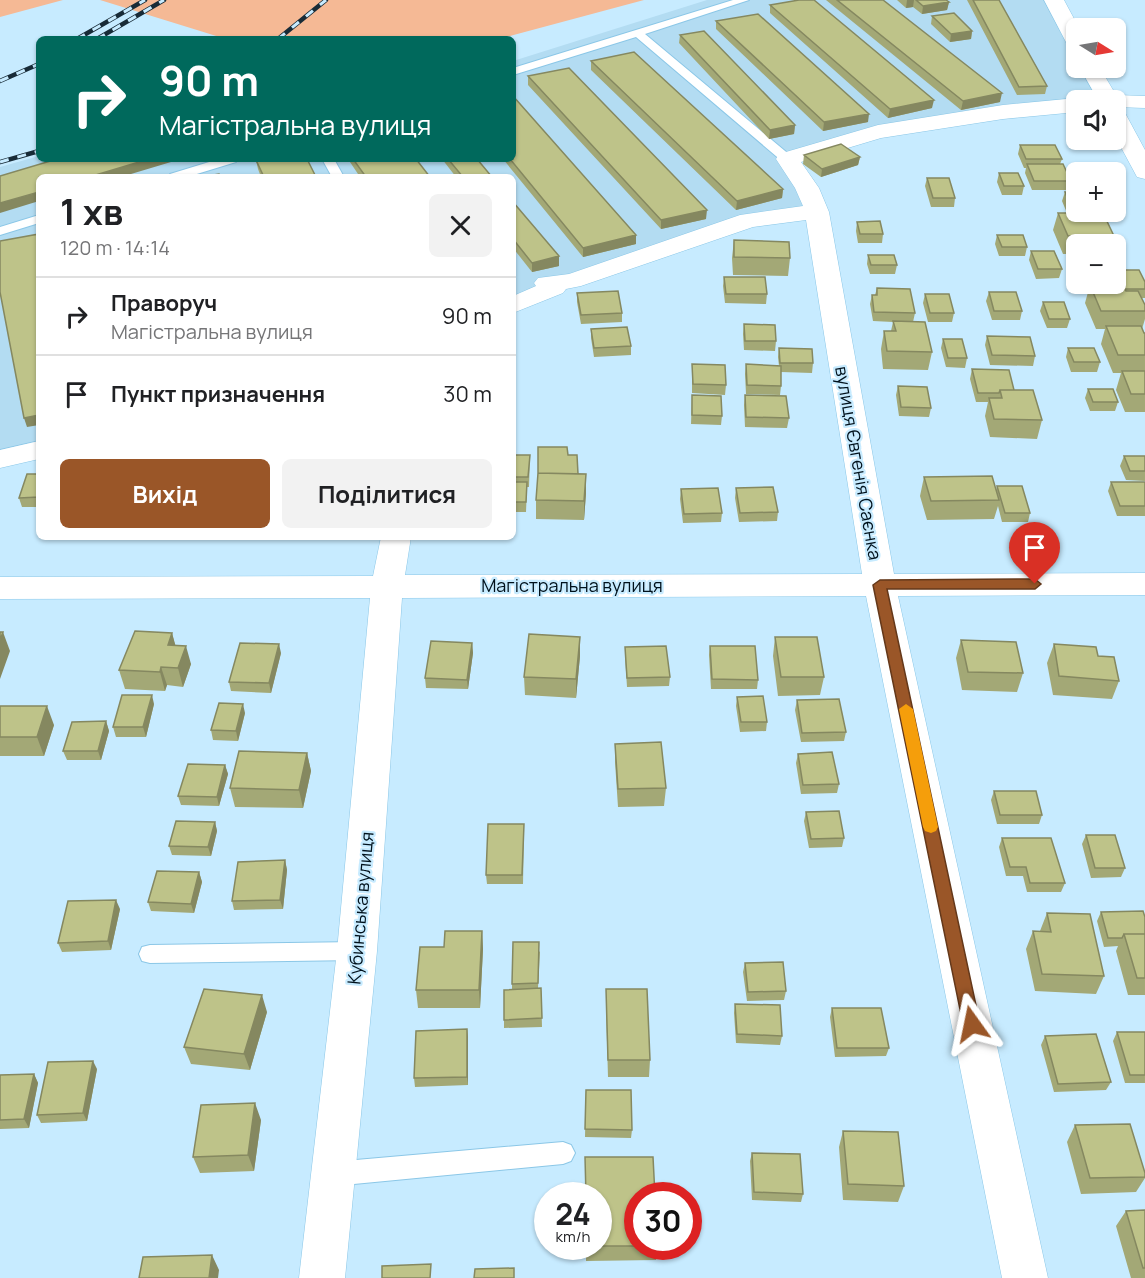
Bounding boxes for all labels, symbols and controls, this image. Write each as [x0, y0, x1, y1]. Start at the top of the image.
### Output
north arrow [1066, 18, 1126, 78]
map controls [1066, 18, 1126, 294]
text: 90 m [159, 51, 259, 109]
icon: right [60, 60, 138, 138]
button: sound [1066, 90, 1126, 150]
text: Магістральна вулиця [159, 106, 431, 143]
button: + [1066, 162, 1126, 222]
text: 1 хв [60, 187, 123, 236]
button: close [429, 194, 492, 257]
text: 120 m · 14:14 [60, 234, 170, 261]
button: − [1066, 234, 1126, 294]
text: Праворуч [111, 288, 217, 318]
icon: right [60, 300, 93, 333]
text: 90 m [442, 301, 492, 331]
text: Магістральна вулиця [111, 318, 313, 345]
street label: вулиця Євгенія Саєнка [830, 364, 888, 562]
icon: arrive [60, 378, 93, 411]
text: Пункт призначення [111, 379, 325, 409]
text: 30 m [443, 379, 492, 409]
button: Вихід [60, 459, 270, 528]
button: Поділитися [282, 459, 492, 528]
pin [1009, 522, 1060, 584]
icon: arrive [1018, 531, 1051, 564]
street label: Магістральна вулиця [481, 573, 663, 597]
street label: Кубинська вулиця [341, 831, 379, 985]
position arrow [940, 992, 1004, 1056]
speed limit sign: 30 [624, 1182, 702, 1260]
text: 24 [555, 1193, 591, 1234]
text: km/h [556, 1226, 590, 1247]

